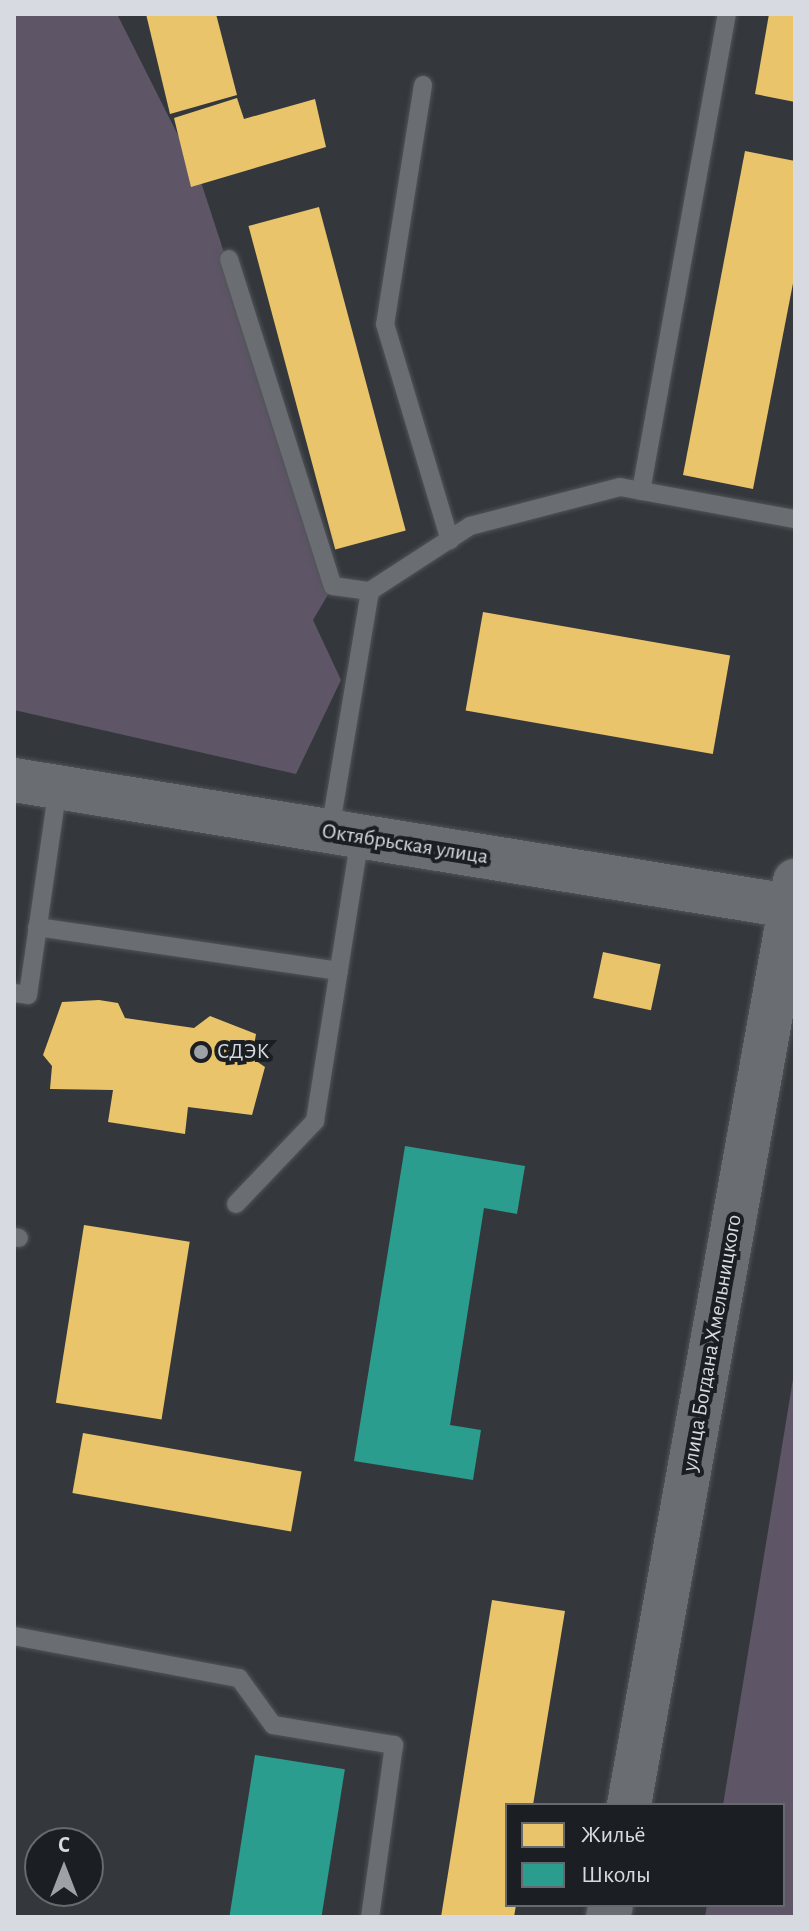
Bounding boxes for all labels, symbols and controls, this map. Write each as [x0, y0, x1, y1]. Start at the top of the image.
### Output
street label: Октябрьская улица [320, 818, 490, 870]
place label: СДЭК [217, 1039, 269, 1065]
marker: СДЭК [192, 1043, 210, 1061]
street label: улица Богдана Хмельницкого [676, 1213, 748, 1473]
legend [505, 1803, 785, 1907]
text: Жильё [581, 1823, 646, 1847]
north arrow [24, 1827, 104, 1907]
text: С [58, 1834, 70, 1856]
text: Школы [581, 1863, 651, 1887]

